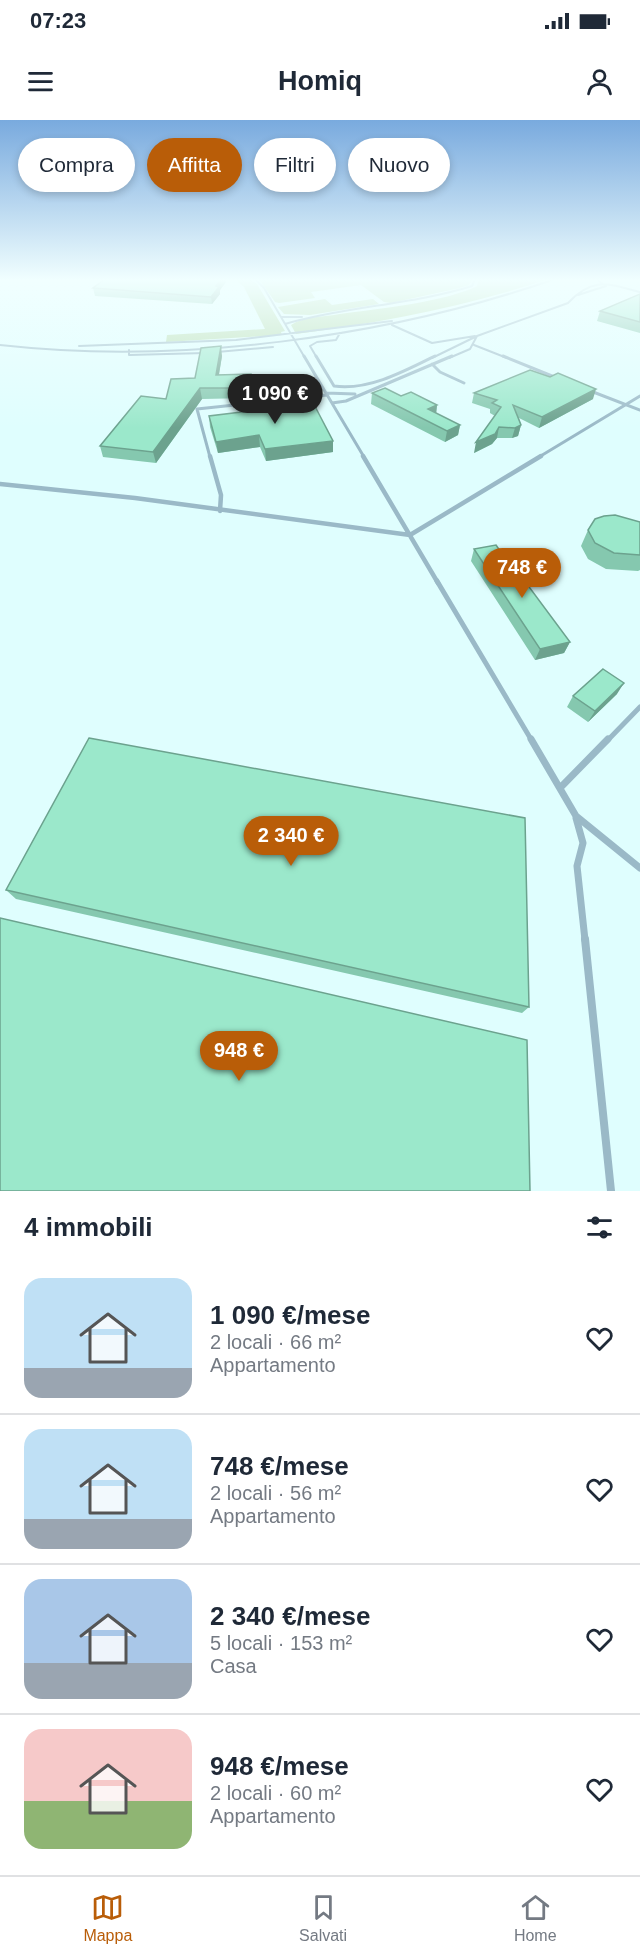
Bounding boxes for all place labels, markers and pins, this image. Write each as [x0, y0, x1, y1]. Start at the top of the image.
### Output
pin: 1 090 € [220, 374, 330, 425]
pin: 748 € [480, 548, 564, 599]
pin: 2 340 € [236, 816, 346, 867]
pin: 948 € [197, 1031, 281, 1082]

